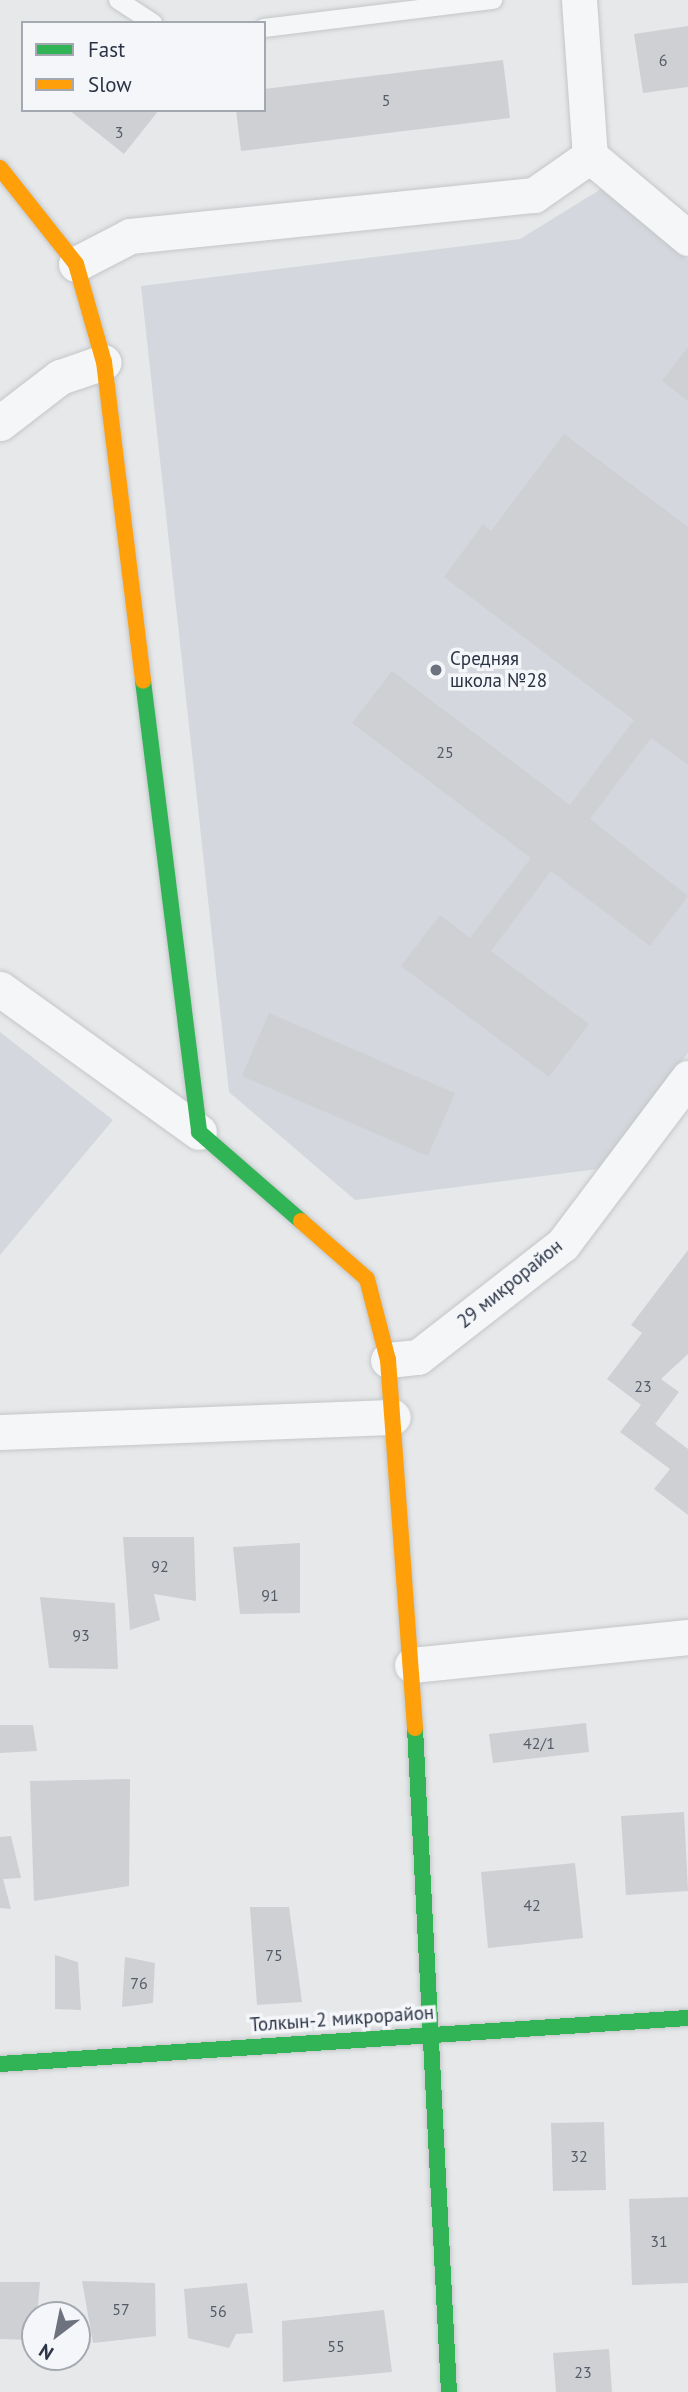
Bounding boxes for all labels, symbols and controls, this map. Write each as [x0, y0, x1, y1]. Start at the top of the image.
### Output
legend [21, 21, 266, 112]
text: Fast [88, 36, 125, 63]
house number: 6 [659, 50, 667, 70]
text: Slow [88, 71, 132, 98]
house number: 5 [382, 90, 390, 110]
house number: 3 [115, 122, 123, 142]
place label: Средняя школа №28 [450, 648, 547, 692]
marker: Средняя школа №28 [428, 662, 444, 678]
house number: 25 [436, 742, 454, 762]
street label: 29 микрорайон [453, 1235, 567, 1333]
house number: 23 [634, 1376, 652, 1396]
house number: 92 [151, 1556, 169, 1576]
house number: 91 [261, 1585, 279, 1605]
house number: 93 [72, 1625, 90, 1645]
house number: 42/1 [523, 1733, 555, 1753]
house number: 42 [523, 1895, 541, 1915]
house number: 75 [265, 1945, 283, 1965]
house number: 76 [130, 1973, 148, 1993]
street label: Толкын-2 микрорайон [249, 2001, 435, 2037]
house number: 32 [570, 2146, 588, 2166]
house number: 31 [650, 2231, 668, 2251]
house number: 57 [112, 2299, 130, 2319]
north arrow [21, 2301, 91, 2371]
house number: 56 [209, 2301, 227, 2321]
house number: 55 [327, 2336, 345, 2356]
text: N [34, 2339, 58, 2366]
house number: 23 [574, 2362, 592, 2382]

